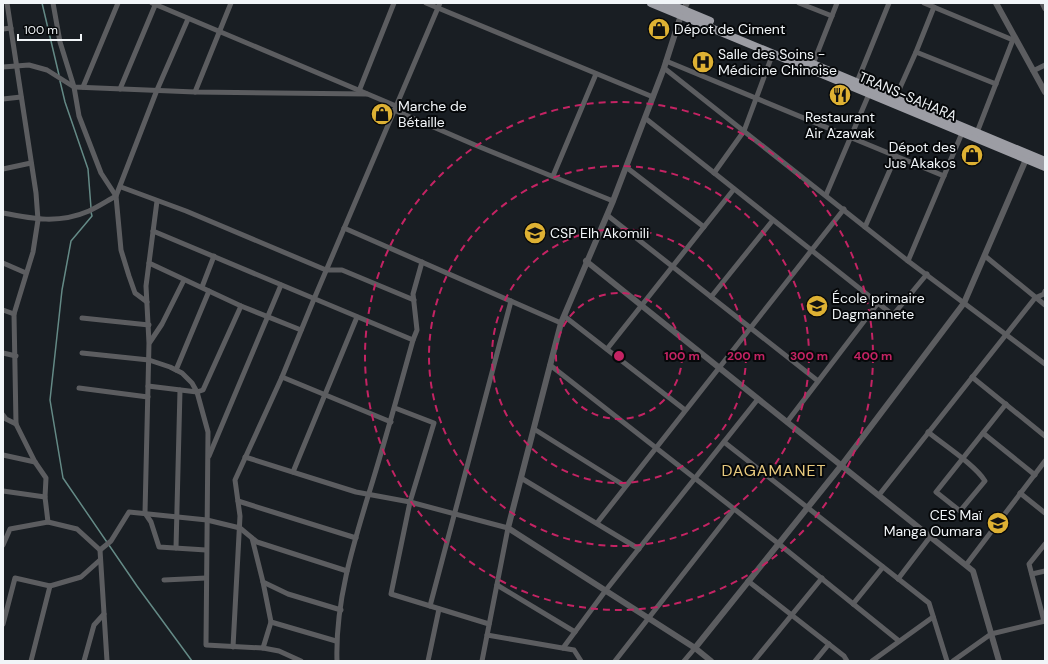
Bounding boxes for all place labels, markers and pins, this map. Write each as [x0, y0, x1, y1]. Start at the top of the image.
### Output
shop icon: Dépot de Ciment [646, 16, 672, 42]
place label: Dépot de Ciment [674, 20, 785, 38]
place label: Salle des Soins - Médicine Chinoise [718, 45, 837, 79]
hospital icon: Salle des Soins - Médicine Chinoise [690, 49, 716, 75]
restaurant icon: Restaurant Air Azawak [827, 82, 853, 108]
place label: Marche de Bétaille [398, 97, 467, 131]
shop icon: Marche de Bétaille [369, 101, 395, 127]
place label: Restaurant Air Azawak [805, 108, 875, 142]
place label: Dépot des Jus Akakos [884, 138, 956, 172]
shop icon: Dépot des Jus Akakos [959, 142, 985, 168]
school or university icon: CSP Elh Akomili [522, 220, 548, 246]
place label: CSP Elh Akomili [550, 224, 649, 242]
place label: École primaire Dagmannete [832, 289, 925, 323]
school or university icon: École primaire Dagmannete [804, 293, 830, 319]
centre of rings [612, 349, 626, 363]
place label: CES Maï Manga Oumara [884, 506, 983, 540]
school or university icon: CES Maï Manga Oumara [985, 510, 1011, 536]

